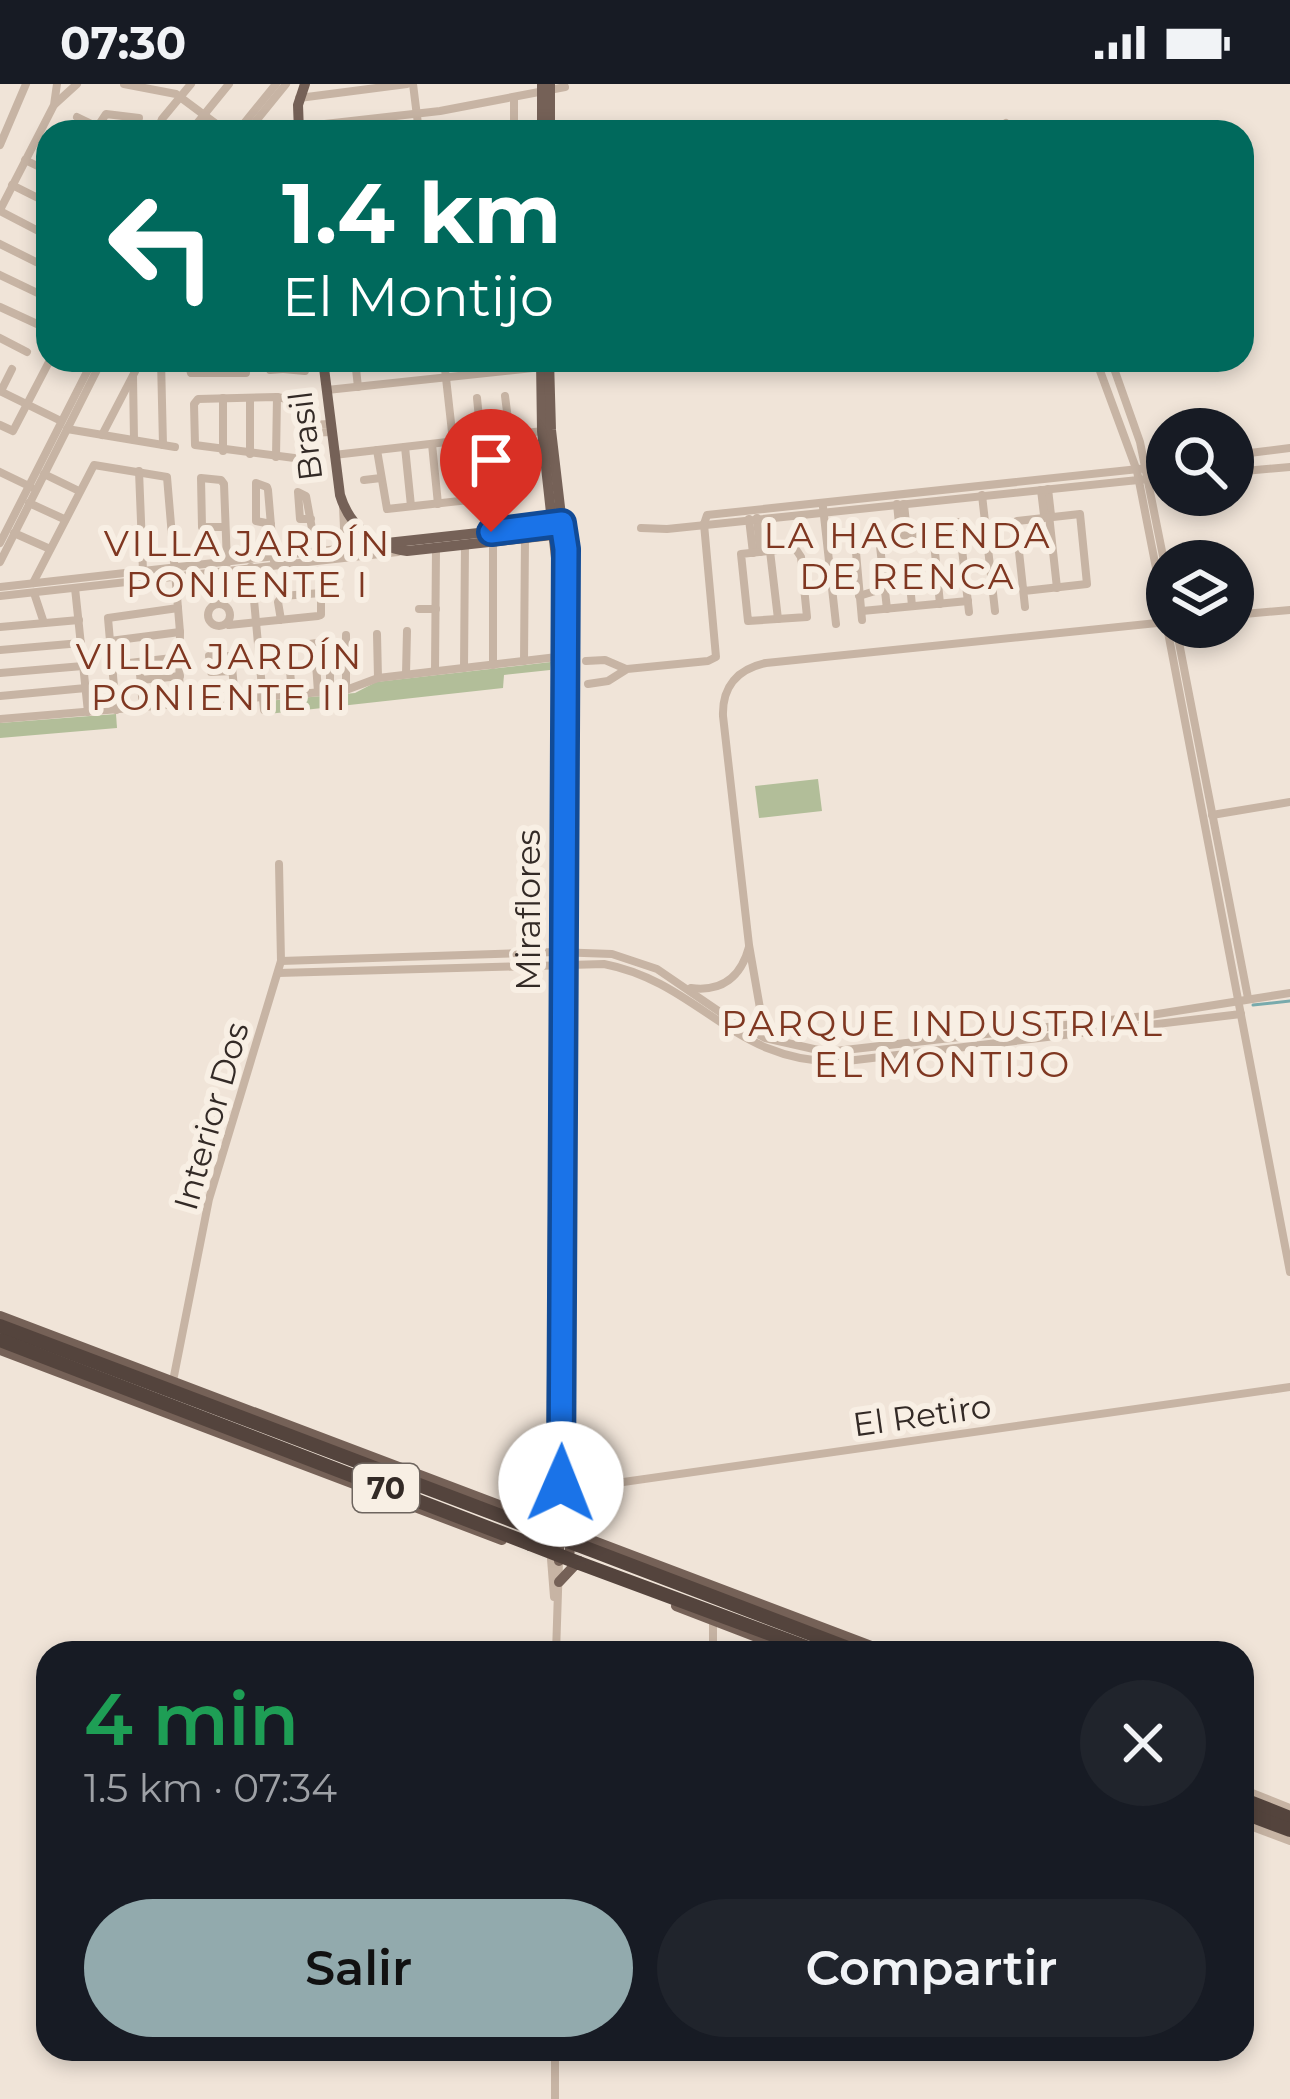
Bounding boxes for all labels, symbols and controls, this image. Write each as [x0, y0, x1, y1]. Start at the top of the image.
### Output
text: 07:30 [60, 15, 186, 70]
text: 1.4 km [282, 162, 561, 264]
icon: left [84, 168, 240, 324]
text: El Montijo [282, 264, 554, 330]
street label: Brasil [280, 389, 330, 483]
map controls [1146, 408, 1254, 648]
button: search [1146, 408, 1254, 516]
pin [440, 409, 542, 532]
icon: arrive [458, 427, 524, 493]
district label: LA HACIENDA DE RENCA [763, 513, 1053, 598]
district label: VILLA JARDÍN PONIENTE I [104, 521, 392, 606]
button: layers [1146, 540, 1254, 648]
district label: VILLA JARDÍN PONIENTE II [76, 634, 364, 719]
street label: Miraflores [508, 829, 548, 991]
district label: PARQUE INDUSTRIAL EL MONTIJO [721, 1001, 1165, 1086]
street label: Interior Dos [165, 1018, 257, 1214]
street label: El Retiro [850, 1386, 994, 1444]
position arrow [498, 1421, 624, 1547]
road number: 70 [353, 1464, 419, 1512]
text: 4 min [84, 1675, 299, 1763]
button: close [1080, 1680, 1206, 1806]
text: 1.5 km · 07:34 [84, 1764, 337, 1812]
button: Salir [84, 1899, 633, 2037]
button: Compartir [657, 1899, 1206, 2037]

